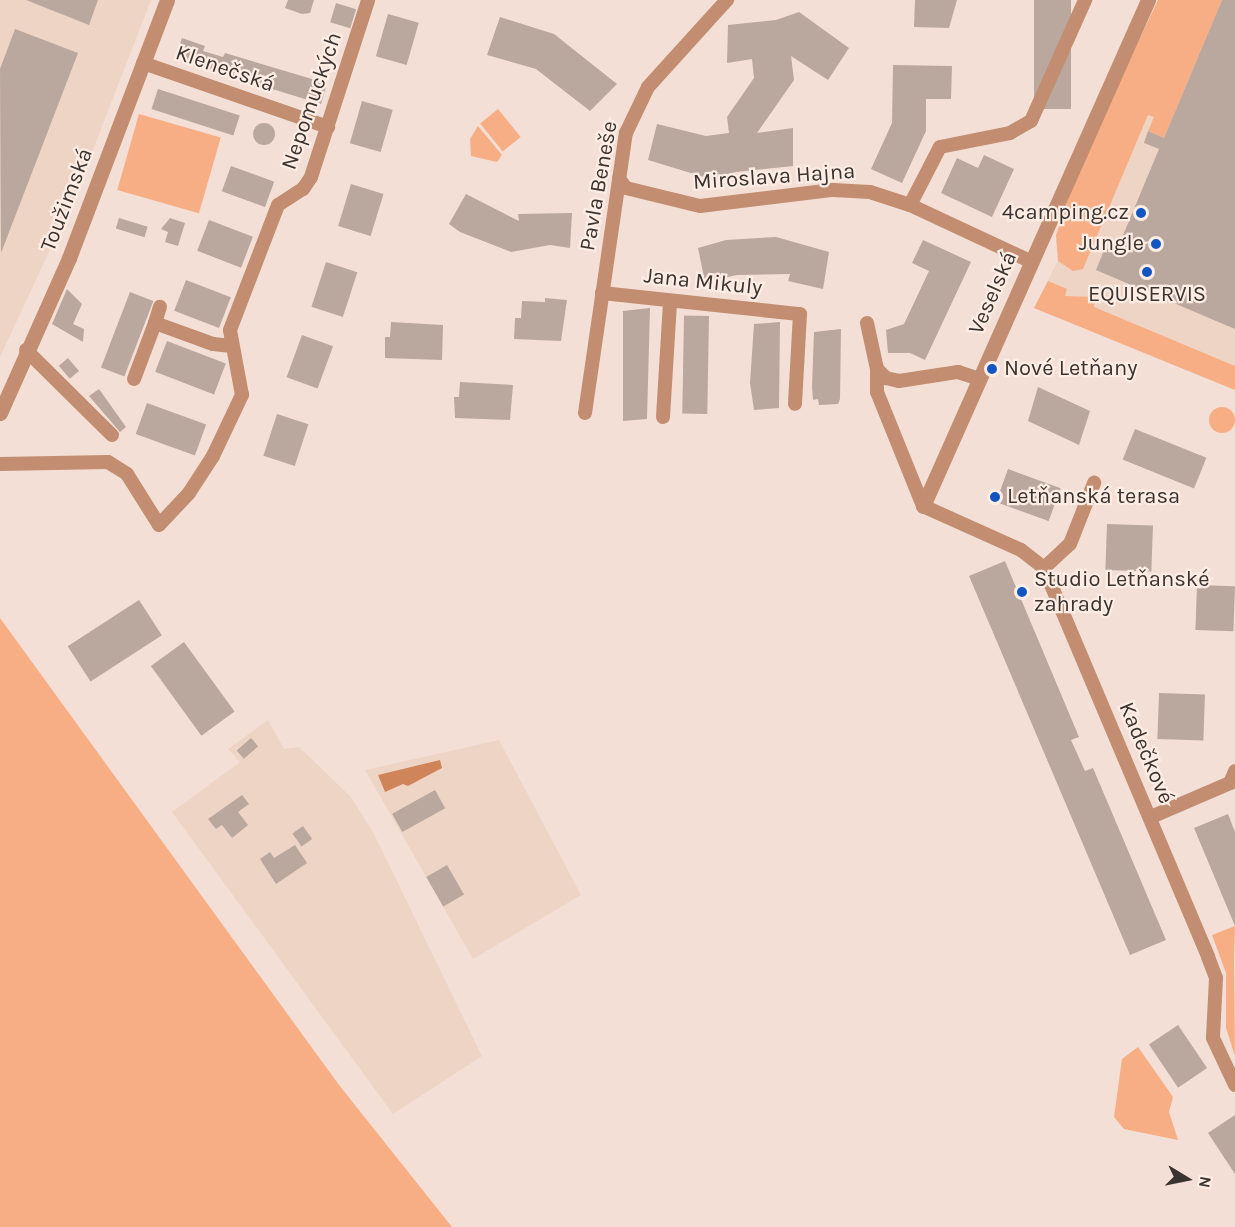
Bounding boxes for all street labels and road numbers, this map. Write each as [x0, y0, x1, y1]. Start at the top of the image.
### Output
street label: Nepomuckých [276, 29, 348, 173]
street label: Klenečská [172, 40, 278, 98]
street label: Pavla Beneše [575, 119, 623, 253]
street label: Toužimská [35, 145, 99, 255]
street label: Miroslava Hajna [692, 158, 856, 196]
street label: Veselská [963, 247, 1023, 339]
street label: Jana Mikuly [642, 263, 764, 301]
street label: Kadečkové [1113, 698, 1179, 808]

